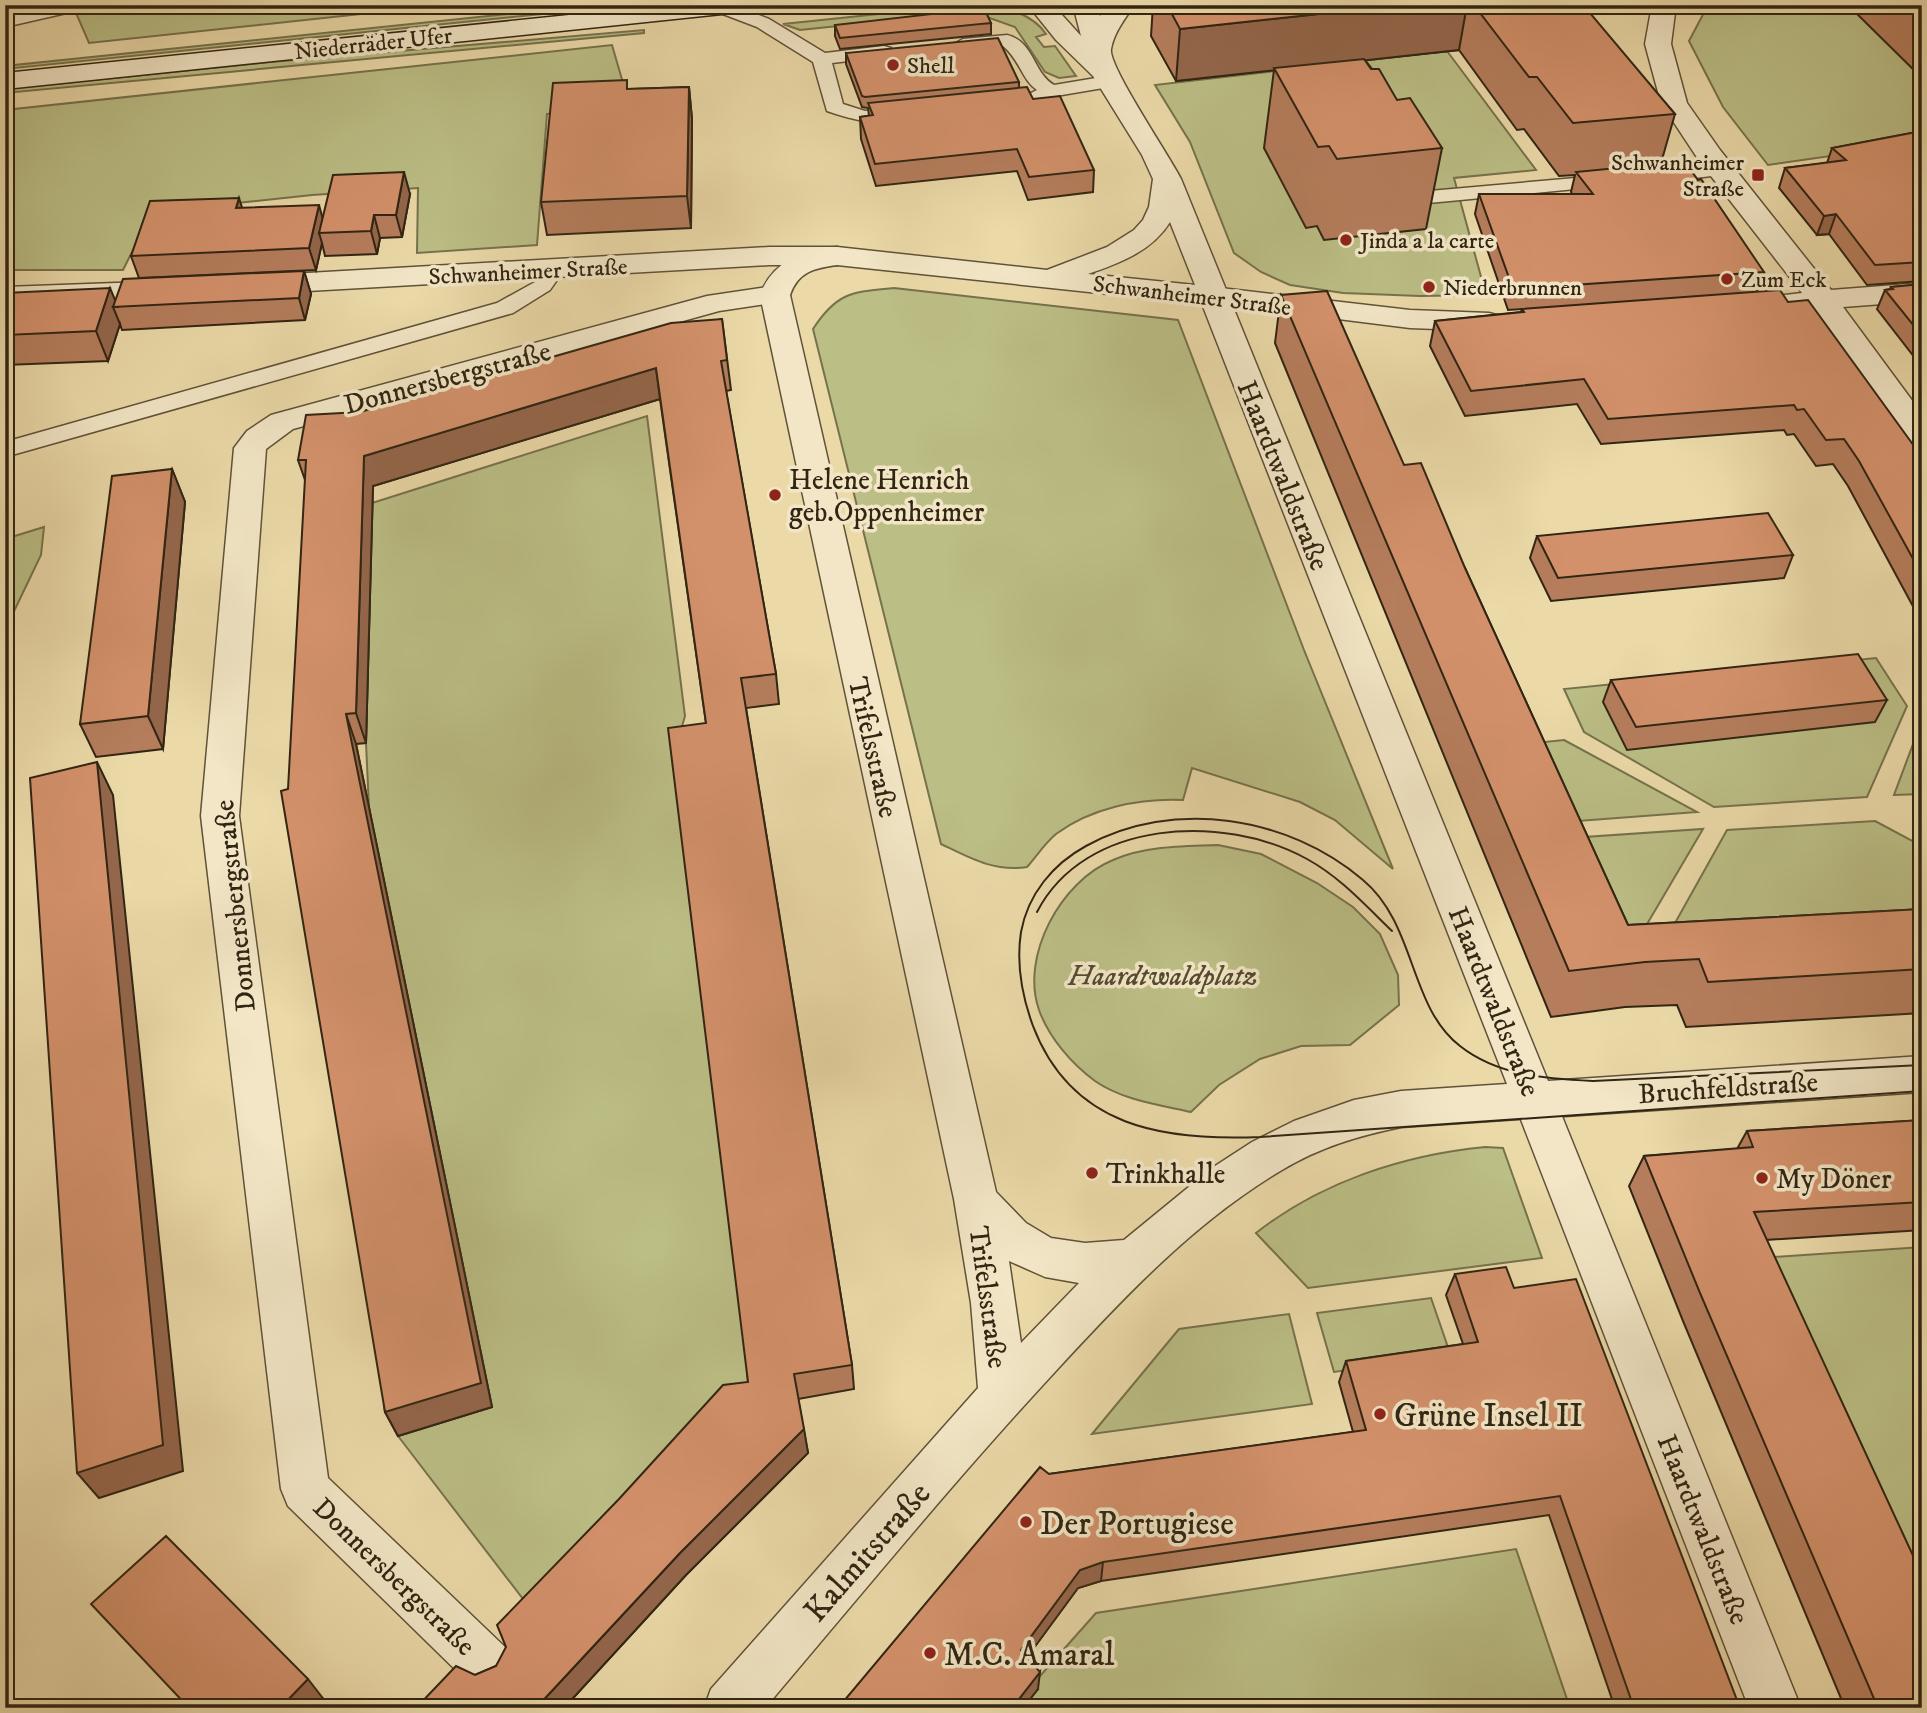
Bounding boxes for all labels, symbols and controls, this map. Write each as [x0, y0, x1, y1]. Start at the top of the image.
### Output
street label: Niederräder Ufer [293, 22, 454, 67]
place label: Shell [907, 52, 954, 81]
marker: Shell [885, 57, 901, 73]
place label: Schwanheimer Straße [1611, 149, 1744, 204]
marker: Schwanheimer Straße [1750, 167, 1766, 183]
place label: Jinda a la carte [1358, 227, 1494, 256]
marker: Jinda a la carte [1338, 232, 1354, 248]
street label: Schwanheimer Straße [428, 253, 628, 292]
place label: Zum Eck [1741, 266, 1827, 295]
street label: Schwanheimer Straße [1091, 270, 1292, 323]
marker: Zum Eck [1719, 271, 1735, 287]
place label: Niederbrunnen [1443, 274, 1582, 303]
marker: Niederbrunnen [1421, 279, 1437, 295]
street label: Donnersbergstraße [340, 334, 555, 423]
street label: Haardtwaldstraße [1229, 375, 1337, 576]
place label: Helene Henrich geb.Oppenheimer [789, 463, 985, 530]
marker: Helene Henrich geb.Oppenheimer [767, 487, 783, 503]
street label: Trifelsstraße [839, 674, 906, 821]
street label: Donnersbergstraße [207, 798, 264, 1014]
street label: Haardtwaldstraße [1440, 901, 1548, 1102]
park label: Haardtwaldplatz [1067, 959, 1258, 994]
street label: Bruchfeldstraße [1637, 1065, 1819, 1112]
place label: Trinkhalle [1106, 1157, 1225, 1192]
place label: My Döner [1776, 1162, 1892, 1197]
marker: Trinkhalle [1084, 1165, 1100, 1181]
marker: My Döner [1754, 1170, 1770, 1186]
street label: Trifelsstraße [960, 1224, 1015, 1371]
place label: Grüne Insel II [1394, 1396, 1583, 1437]
marker: Grüne Insel II [1372, 1406, 1388, 1422]
street label: Haardtwaldstraße [1649, 1429, 1757, 1630]
street label: Kalmitstraße [796, 1474, 940, 1631]
street label: Donnersbergstraße [305, 1491, 483, 1664]
place label: Der Portugiese [1040, 1504, 1234, 1545]
marker: Der Portugiese [1018, 1514, 1034, 1530]
place label: M.C. Amaral [944, 1635, 1115, 1676]
marker: M.C. Amaral [922, 1645, 938, 1661]

